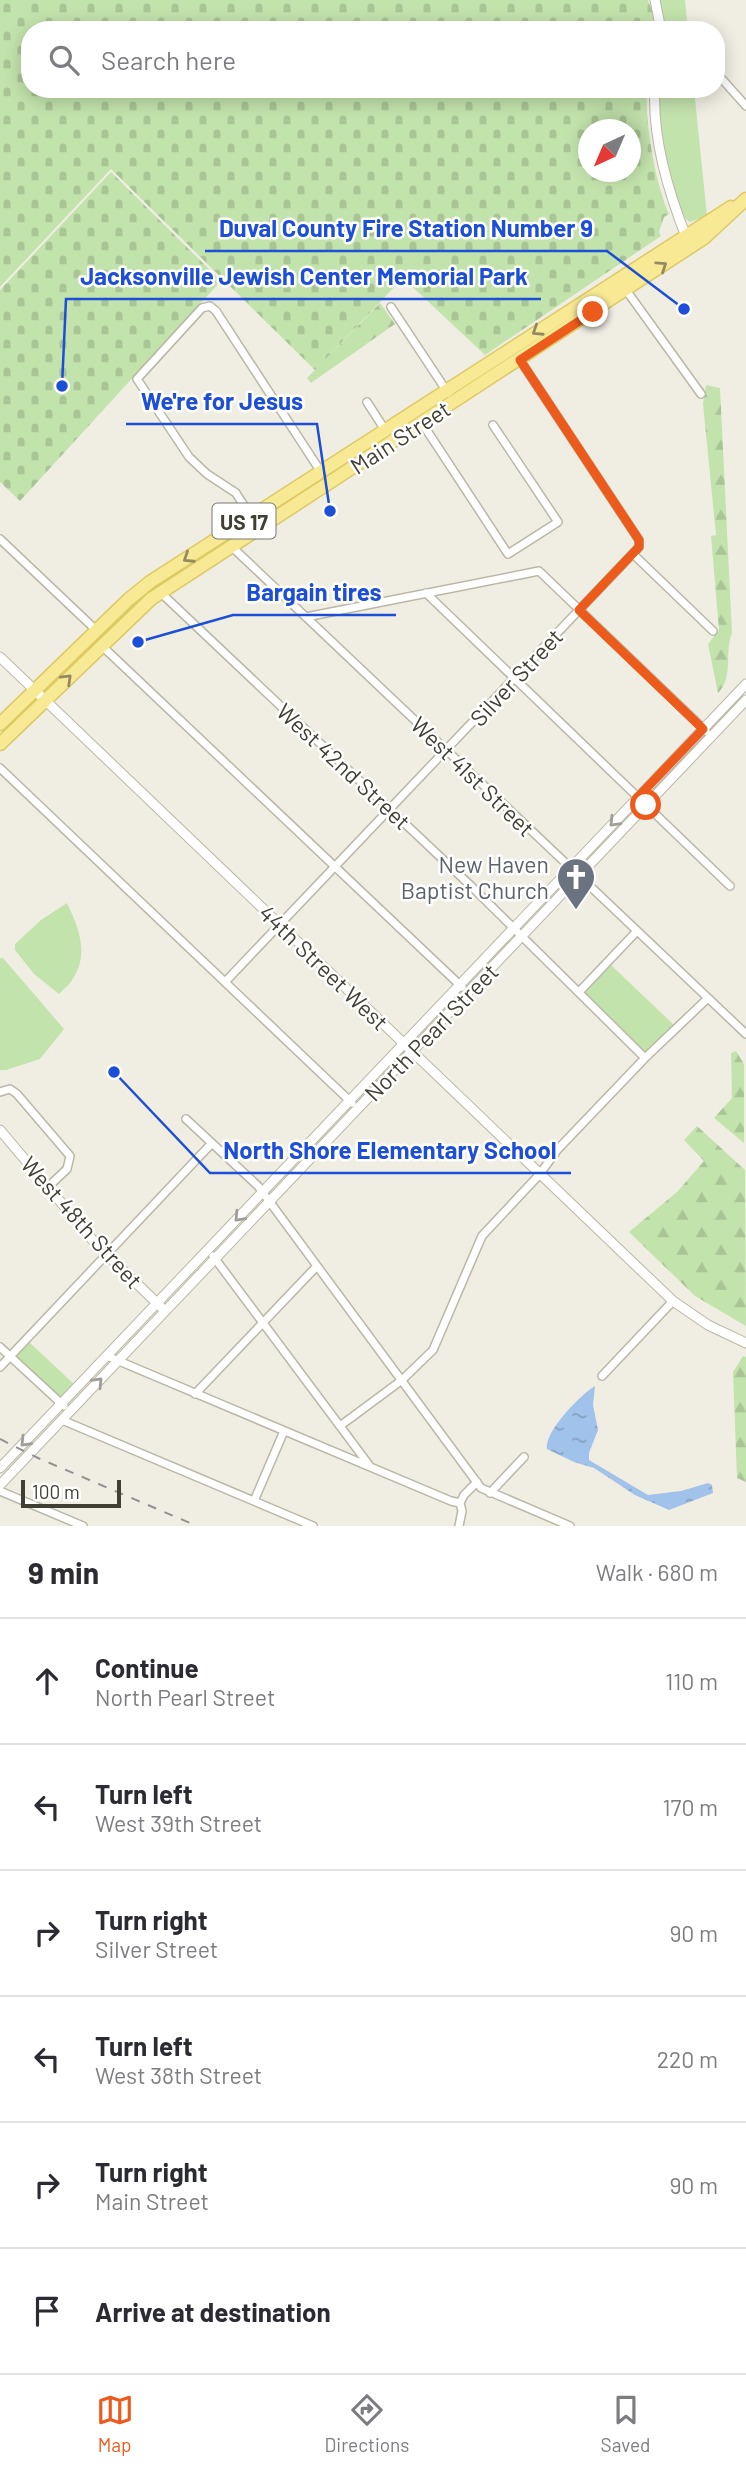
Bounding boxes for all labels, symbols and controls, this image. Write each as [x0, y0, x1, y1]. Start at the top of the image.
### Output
search box [21, 21, 725, 98]
icon: search [45, 41, 83, 79]
text: Search here [101, 44, 236, 75]
north arrow [578, 119, 641, 182]
callout: Duval County Fire Station Number 9 [205, 206, 607, 251]
text: Duval County Fire Station Number 9 [219, 213, 593, 242]
callout: Jacksonville Jewish Center Memorial Park [66, 254, 541, 299]
text: Jacksonville Jewish Center Memorial Park [80, 261, 528, 290]
one-way arrow [654, 262, 667, 274]
route end [577, 296, 608, 327]
one-way arrow [532, 323, 545, 336]
callout: We're for Jesus [126, 379, 317, 424]
text: We're for Jesus [141, 386, 303, 415]
street label: Main Street [345, 394, 455, 480]
road number: US 17 [212, 504, 276, 538]
one-way arrow [182, 550, 195, 563]
callout: Bargain tires [233, 570, 396, 615]
text: Bargain tires [246, 577, 382, 606]
street label: Silver Street [464, 622, 568, 732]
one-way arrow [58, 675, 71, 687]
street label: West 42nd Street [271, 697, 417, 835]
street label: West 41st Street [406, 710, 540, 842]
route start [630, 789, 661, 820]
one-way arrow [610, 814, 623, 827]
place label: New Haven Baptist Church [401, 850, 549, 904]
church icon: New Haven Baptist Church [555, 856, 597, 911]
street label: 44th Street West [254, 898, 394, 1036]
street label: North Pearl Street [358, 957, 504, 1107]
callout: North Shore Elementary School [210, 1128, 571, 1173]
text: North Shore Elementary School [223, 1135, 557, 1164]
street label: West 48th Street [15, 1150, 149, 1294]
one-way arrow [235, 1209, 248, 1222]
one-way arrow [89, 1378, 102, 1391]
one-way arrow [21, 1433, 34, 1446]
scale bar [21, 1477, 121, 1509]
text: 100 m [32, 1480, 80, 1503]
text: 9 min [28, 1554, 99, 1590]
text: Walk · 680 m [596, 1558, 718, 1586]
text: Continue [95, 1652, 199, 1683]
icon: ahead [28, 1662, 66, 1700]
text: 110 m [665, 1667, 718, 1695]
text: North Pearl Street [95, 1683, 275, 1711]
text: Turn left [95, 1778, 193, 1809]
icon: left [28, 1788, 66, 1826]
text: 170 m [662, 1793, 718, 1821]
text: West 39th Street [95, 1809, 262, 1837]
text: Turn right [95, 1904, 208, 1935]
icon: right [28, 1914, 66, 1952]
text: 90 m [669, 1919, 718, 1947]
text: Silver Street [95, 1935, 218, 1963]
text: Turn left [95, 2030, 193, 2061]
icon: left [28, 2040, 66, 2078]
text: 220 m [657, 2045, 718, 2073]
text: West 38th Street [95, 2061, 262, 2089]
text: Turn right [95, 2156, 208, 2187]
icon: right [28, 2166, 66, 2204]
text: 90 m [669, 2171, 718, 2199]
text: Main Street [95, 2187, 209, 2215]
icon: arrive [28, 2292, 66, 2330]
text: Arrive at destination [95, 2296, 331, 2327]
tab: Map [96, 2391, 134, 2456]
tab: Directions [325, 2391, 410, 2456]
tab: Saved [601, 2391, 650, 2456]

